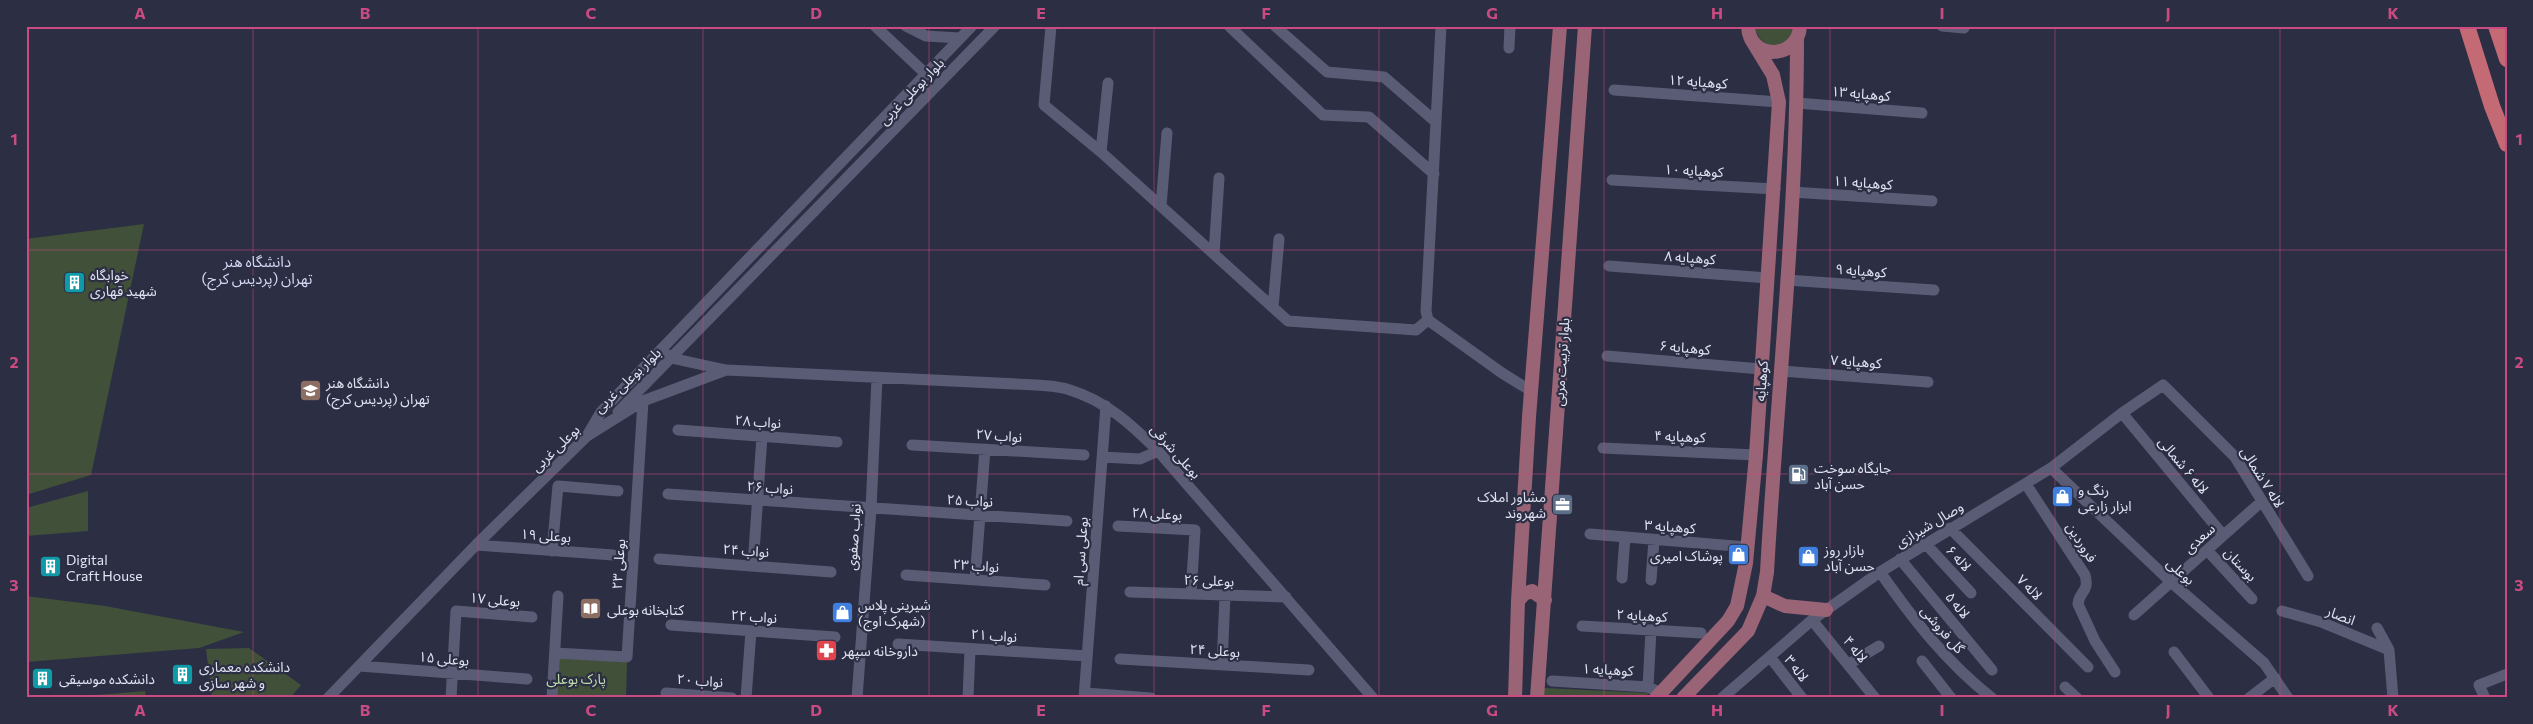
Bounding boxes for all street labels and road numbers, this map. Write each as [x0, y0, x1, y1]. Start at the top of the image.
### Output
street label: بلوار بوعلی غربی [875, 54, 948, 129]
street label: کوهپایه ۱۲ [1668, 70, 1728, 94]
street label: کوهپایه ۱۳ [1830, 82, 1892, 106]
street label: کوهپایه ۱۰ [1664, 160, 1724, 182]
street label: کوهپایه ۱۱ [1833, 171, 1893, 195]
street label: کوهپایه ۸ [1664, 247, 1716, 269]
street label: کوهپایه ۹ [1835, 260, 1887, 282]
street label: بلوار تربیت مربی [1549, 317, 1574, 407]
street label: کوهپایه ۶ [1658, 336, 1712, 360]
street label: بلوار بوعلی غربی [590, 344, 665, 417]
street label: کوهپایه ۷ [1830, 351, 1882, 373]
street label: کوهپایه [1751, 360, 1773, 402]
street label: نواب ۲۸ [734, 411, 782, 432]
street label: بوعلی شرقی [1146, 420, 1205, 483]
street label: بوعلی غربی [527, 421, 584, 476]
street label: نواب ۲۷ [975, 425, 1023, 446]
street label: کوهپایه ۴ [1654, 427, 1706, 448]
street label: لاله ۶ شمالی [2155, 433, 2213, 498]
street label: لاله ۷ شمالی [2237, 443, 2289, 511]
street label: نواب ۲۶ [746, 477, 794, 498]
street label: نواب ۲۵ [946, 490, 994, 511]
street label: وصال شیرازی [1892, 497, 1966, 552]
street label: نواب صفوی [842, 503, 865, 571]
street label: بوعلی ۲۸ [1131, 503, 1183, 524]
street label: بوعلی سی ام [1069, 516, 1094, 586]
street label: کوهپایه ۳ [1644, 516, 1696, 538]
street label: فروردین [2062, 519, 2101, 566]
street label: سعدی [2180, 520, 2219, 557]
street label: بوعلی ۱۹ [520, 525, 572, 546]
street label: بوعلی ۲۳ [608, 538, 629, 590]
street label: نواب ۲۴ [722, 540, 770, 561]
street label: لاله ۶ [1943, 541, 1975, 575]
street label: بوستان [2220, 543, 2261, 585]
street label: بوعلی [2163, 554, 2199, 589]
street label: نواب ۲۳ [952, 555, 1000, 576]
street label: بوعلی ۲۶ [1183, 571, 1235, 590]
street label: لاله ۷ [2014, 571, 2046, 603]
street label: بوعلی ۱۷ [469, 588, 521, 611]
street label: لاله ۵ [1942, 588, 1974, 622]
street label: انصار [2323, 601, 2358, 629]
street label: گل فروشی [1917, 602, 1969, 657]
street label: کوهپایه ۲ [1616, 605, 1668, 627]
street label: نواب ۲۲ [730, 606, 778, 627]
street label: نواب ۲۱ [970, 625, 1018, 646]
street label: لاله ۴ [1840, 632, 1872, 666]
street label: بوعلی ۲۴ [1189, 640, 1241, 661]
street label: بوعلی ۱۵ [418, 647, 470, 670]
street label: لاله ۳ [1781, 651, 1813, 685]
street label: کوهپایه ۱ [1582, 659, 1634, 681]
street label: نواب ۲۰ [676, 670, 724, 691]

